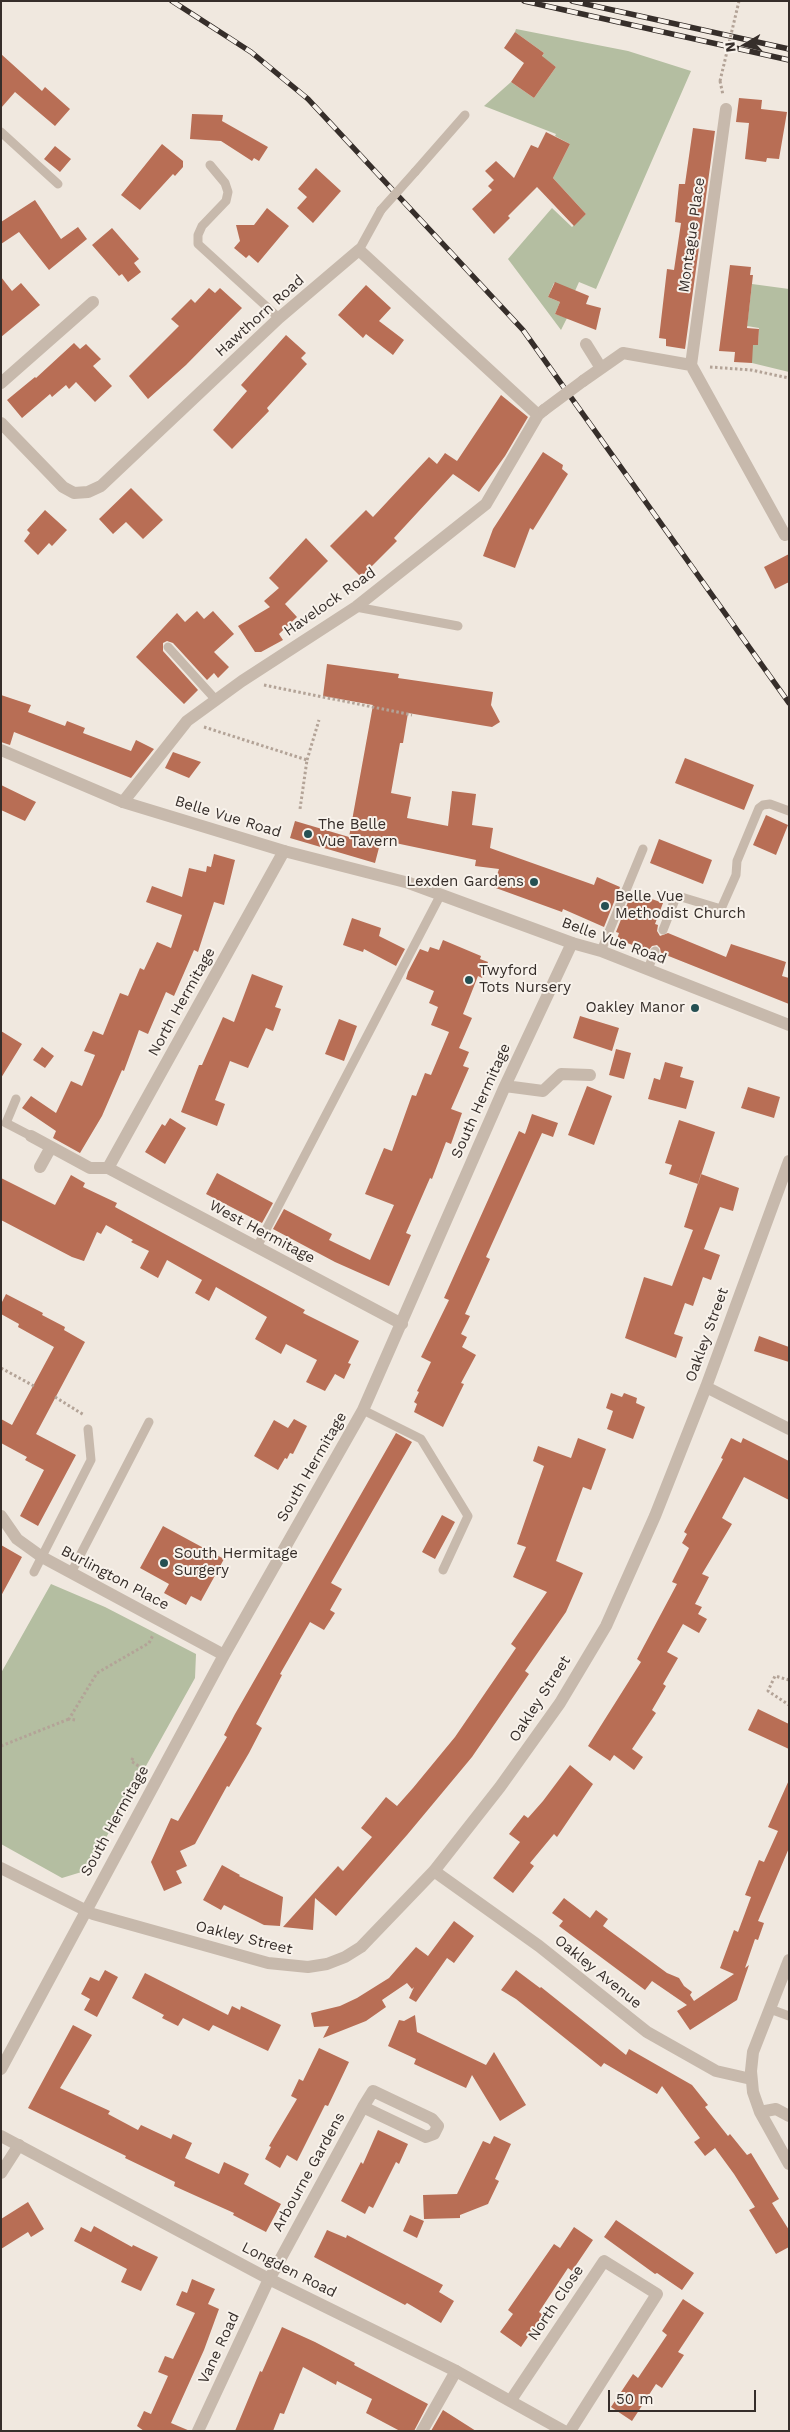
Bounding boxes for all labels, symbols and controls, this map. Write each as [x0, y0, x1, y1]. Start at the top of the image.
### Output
north arrow [720, 20, 770, 70]
text: N [722, 41, 739, 53]
street label: Montague Place [675, 176, 709, 294]
street label: Hawthorn Road [212, 271, 308, 361]
street label: Havelock Road [281, 564, 379, 640]
street label: Belle Vue Road [173, 792, 283, 842]
place label: The Belle Vue Tavern [318, 816, 398, 851]
marker: The Belle Vue Tavern [302, 828, 314, 840]
place label: Lexden Gardens [406, 873, 524, 891]
marker: Lexden Gardens [528, 876, 540, 888]
place label: Belle Vue Methodist Church [615, 888, 746, 923]
marker: Belle Vue Methodist Church [599, 900, 611, 912]
street label: Belle Vue Road [559, 914, 669, 968]
street label: North Hermitage [145, 944, 219, 1060]
place label: Twyford Tots Nursery [479, 962, 571, 997]
marker: Twyford Tots Nursery [463, 974, 475, 986]
place label: Oakley Manor [585, 999, 685, 1017]
marker: Oakley Manor [689, 1002, 701, 1014]
street label: South Hermitage [448, 1041, 514, 1161]
street label: West Hermitage [206, 1197, 318, 1267]
street label: Oakley Street [682, 1285, 732, 1385]
street label: South Hermitage [273, 1409, 351, 1525]
street label: Burlington Place [58, 1542, 172, 1614]
place label: South Hermitage Surgery [174, 1545, 298, 1580]
marker: South Hermitage Surgery [158, 1557, 170, 1569]
street label: Oakley Street [505, 1653, 575, 1745]
street label: South Hermitage [77, 1762, 153, 1880]
street label: Oakley Street [194, 1917, 294, 1959]
street label: Oakley Avenue [551, 1931, 645, 2013]
street label: Arbourne Gardens [269, 2109, 349, 2235]
street label: Longden Road [239, 2238, 339, 2302]
street label: North Close [524, 2262, 588, 2344]
street label: Vane Road [195, 2309, 243, 2387]
scale bar [610, 2380, 758, 2412]
text: 50 m [616, 2390, 653, 2408]

